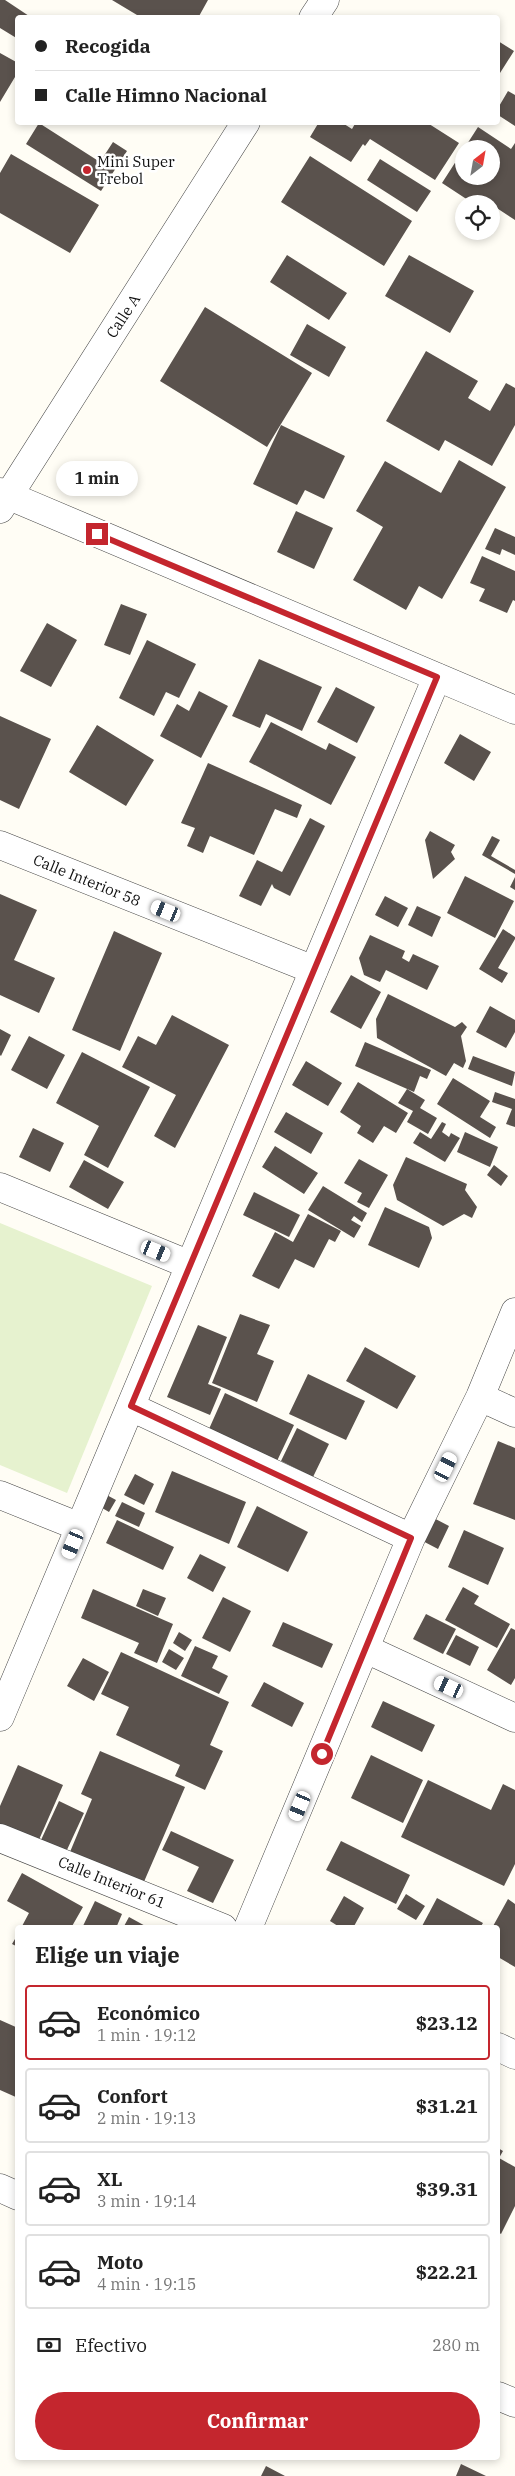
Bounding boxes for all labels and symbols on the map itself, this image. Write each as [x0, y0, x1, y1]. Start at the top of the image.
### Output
north arrow [455, 140, 500, 185]
place label: Mini Super Trebol [97, 152, 175, 188]
marker: Mini Super Trebol [81, 164, 93, 176]
street label: Calle A [102, 290, 145, 342]
callout: 1 min [56, 462, 138, 496]
route end [86, 523, 108, 545]
street label: Calle Interior 58 [30, 850, 144, 910]
car [149, 898, 182, 924]
car [139, 1238, 172, 1264]
car [432, 1450, 459, 1484]
car [60, 1527, 85, 1561]
car [432, 1674, 465, 1700]
route start [311, 1743, 333, 1765]
car [287, 1789, 312, 1823]
street label: Calle Interior 61 [55, 1852, 169, 1912]

